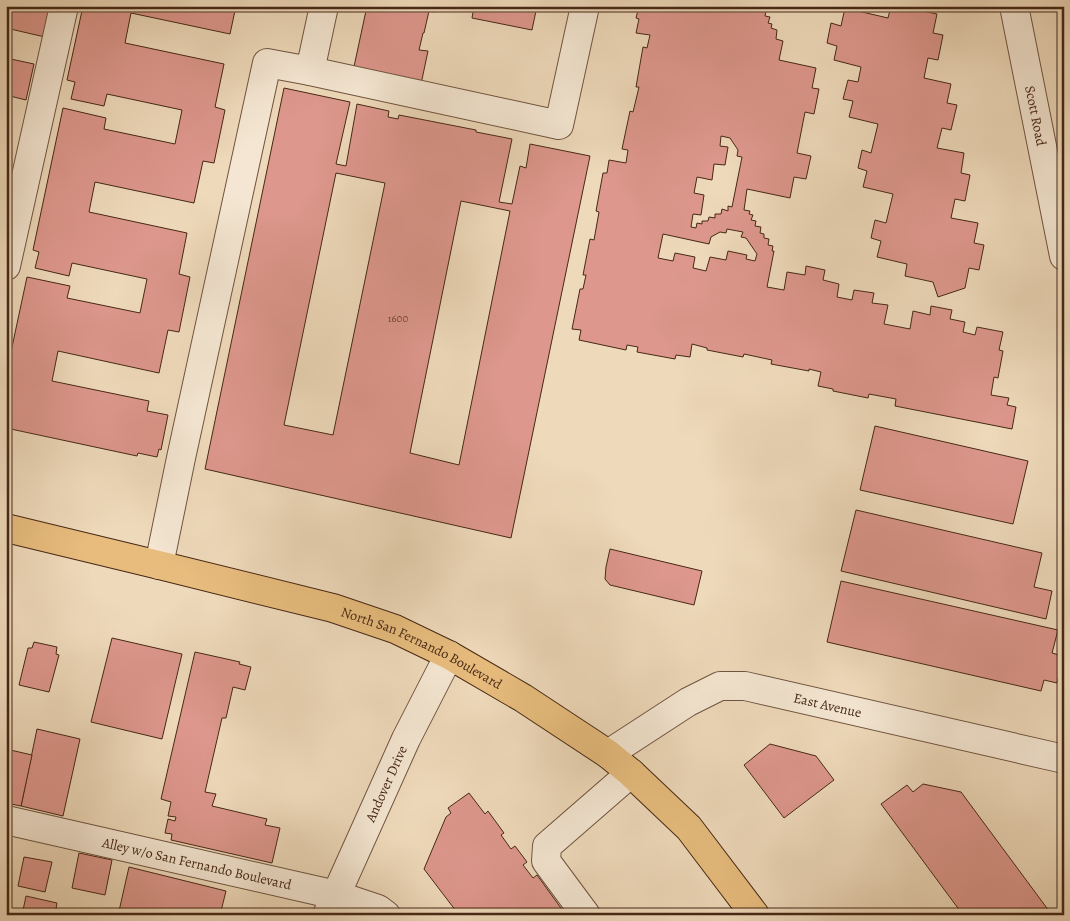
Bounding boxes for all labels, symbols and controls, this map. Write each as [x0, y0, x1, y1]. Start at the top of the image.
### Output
street label: Scott Road [1020, 84, 1051, 148]
house number: 1600 [388, 311, 408, 326]
street label: North San Fernando Boulevard [338, 602, 506, 694]
street label: East Avenue [792, 688, 863, 722]
street label: Andover Drive [361, 743, 412, 826]
street label: Alley w/o San Fernando Boulevard [100, 833, 294, 895]

